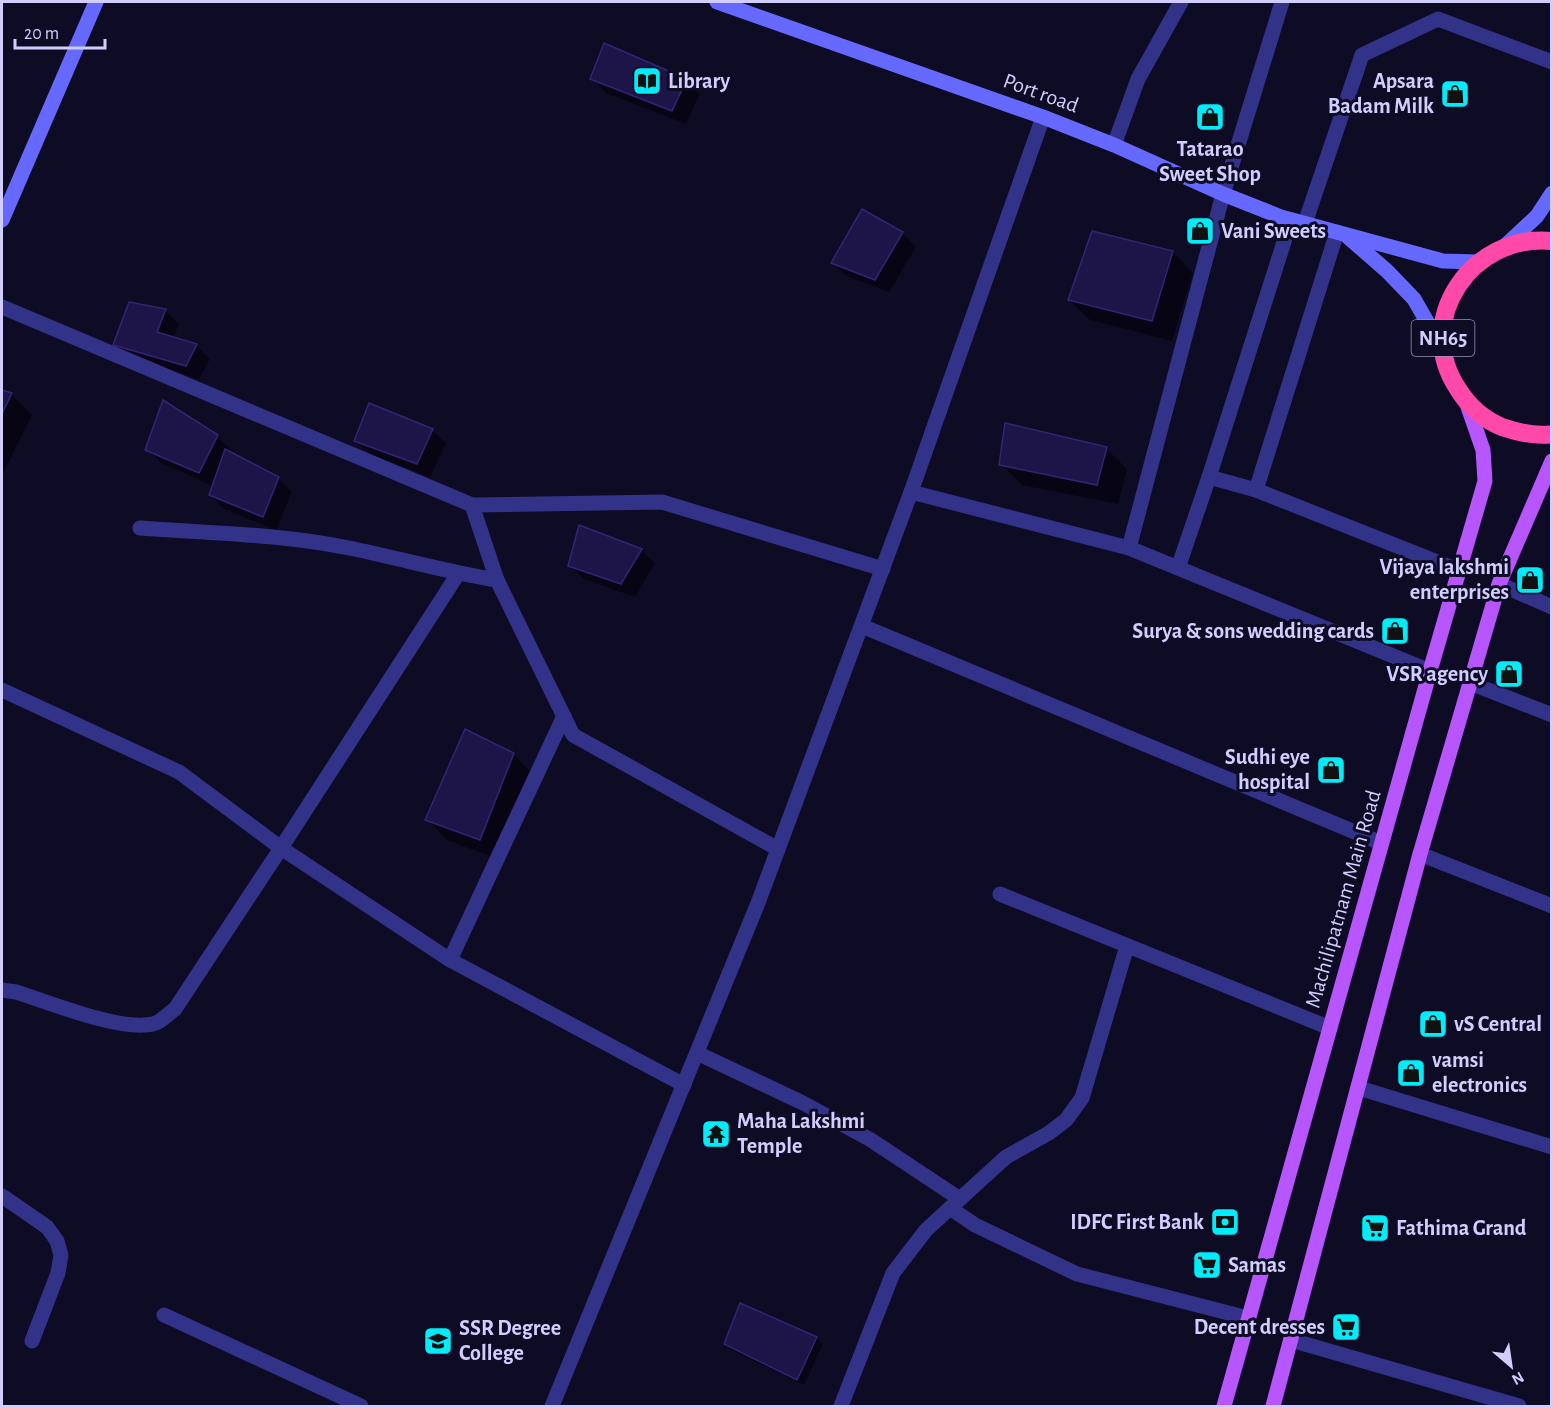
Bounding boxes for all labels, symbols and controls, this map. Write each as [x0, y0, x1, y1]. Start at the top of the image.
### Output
scale bar [15, 12, 105, 50]
text: 20 m [24, 25, 59, 43]
library icon: Library [631, 65, 663, 97]
street label: Port road [1000, 69, 1082, 117]
place label: Library [668, 70, 730, 93]
place label: Apsara Badam Milk [1328, 70, 1434, 117]
shop icon: Apsara Badam Milk [1439, 78, 1471, 110]
shop icon: Tatarao Sweet Shop [1194, 101, 1226, 133]
place label: Tatarao Sweet Shop [1159, 138, 1261, 185]
shop icon: Vani Sweets [1184, 215, 1216, 247]
place label: Vani Sweets [1221, 220, 1326, 242]
road number: NH65 [1412, 320, 1474, 356]
place label: Vijaya lakshmi enterprises [1379, 556, 1509, 603]
shop icon: Vijaya lakshmi enterprises [1514, 564, 1546, 596]
shop icon: Surya & sons wedding cards [1379, 615, 1411, 647]
place label: Surya & sons wedding cards [1132, 620, 1374, 643]
shop icon: VSR agency [1493, 658, 1525, 690]
place label: VSR agency [1386, 663, 1488, 686]
place label: Sudhi eye hospital [1225, 746, 1310, 793]
shop icon: Sudhi eye hospital [1315, 754, 1347, 786]
street label: Machilipatnam Main Road [1301, 788, 1385, 1010]
shop icon: vS Central [1417, 1008, 1449, 1040]
place label: vS Central [1454, 1013, 1542, 1035]
place label: vamsi electronics [1432, 1049, 1527, 1096]
shop icon: vamsi electronics [1395, 1057, 1427, 1089]
place label: Maha Lakshmi Temple [737, 1110, 865, 1157]
temple icon: Maha Lakshmi Temple [700, 1118, 732, 1150]
bank icon: IDFC First Bank [1209, 1206, 1241, 1238]
place label: IDFC First Bank [1070, 1211, 1204, 1233]
supermarket icon: Fathima Grand [1359, 1212, 1391, 1244]
place label: Fathima Grand [1396, 1217, 1527, 1239]
supermarket icon: Samas [1191, 1249, 1223, 1281]
place label: Samas [1228, 1254, 1286, 1276]
supermarket icon: Decent dresses [1330, 1311, 1362, 1343]
place label: Decent dresses [1194, 1316, 1325, 1338]
place label: SSR Degree College [459, 1317, 561, 1364]
school or university icon: SSR Degree College [422, 1325, 454, 1357]
north arrow [1481, 1336, 1541, 1396]
text: N [1509, 1369, 1527, 1388]

